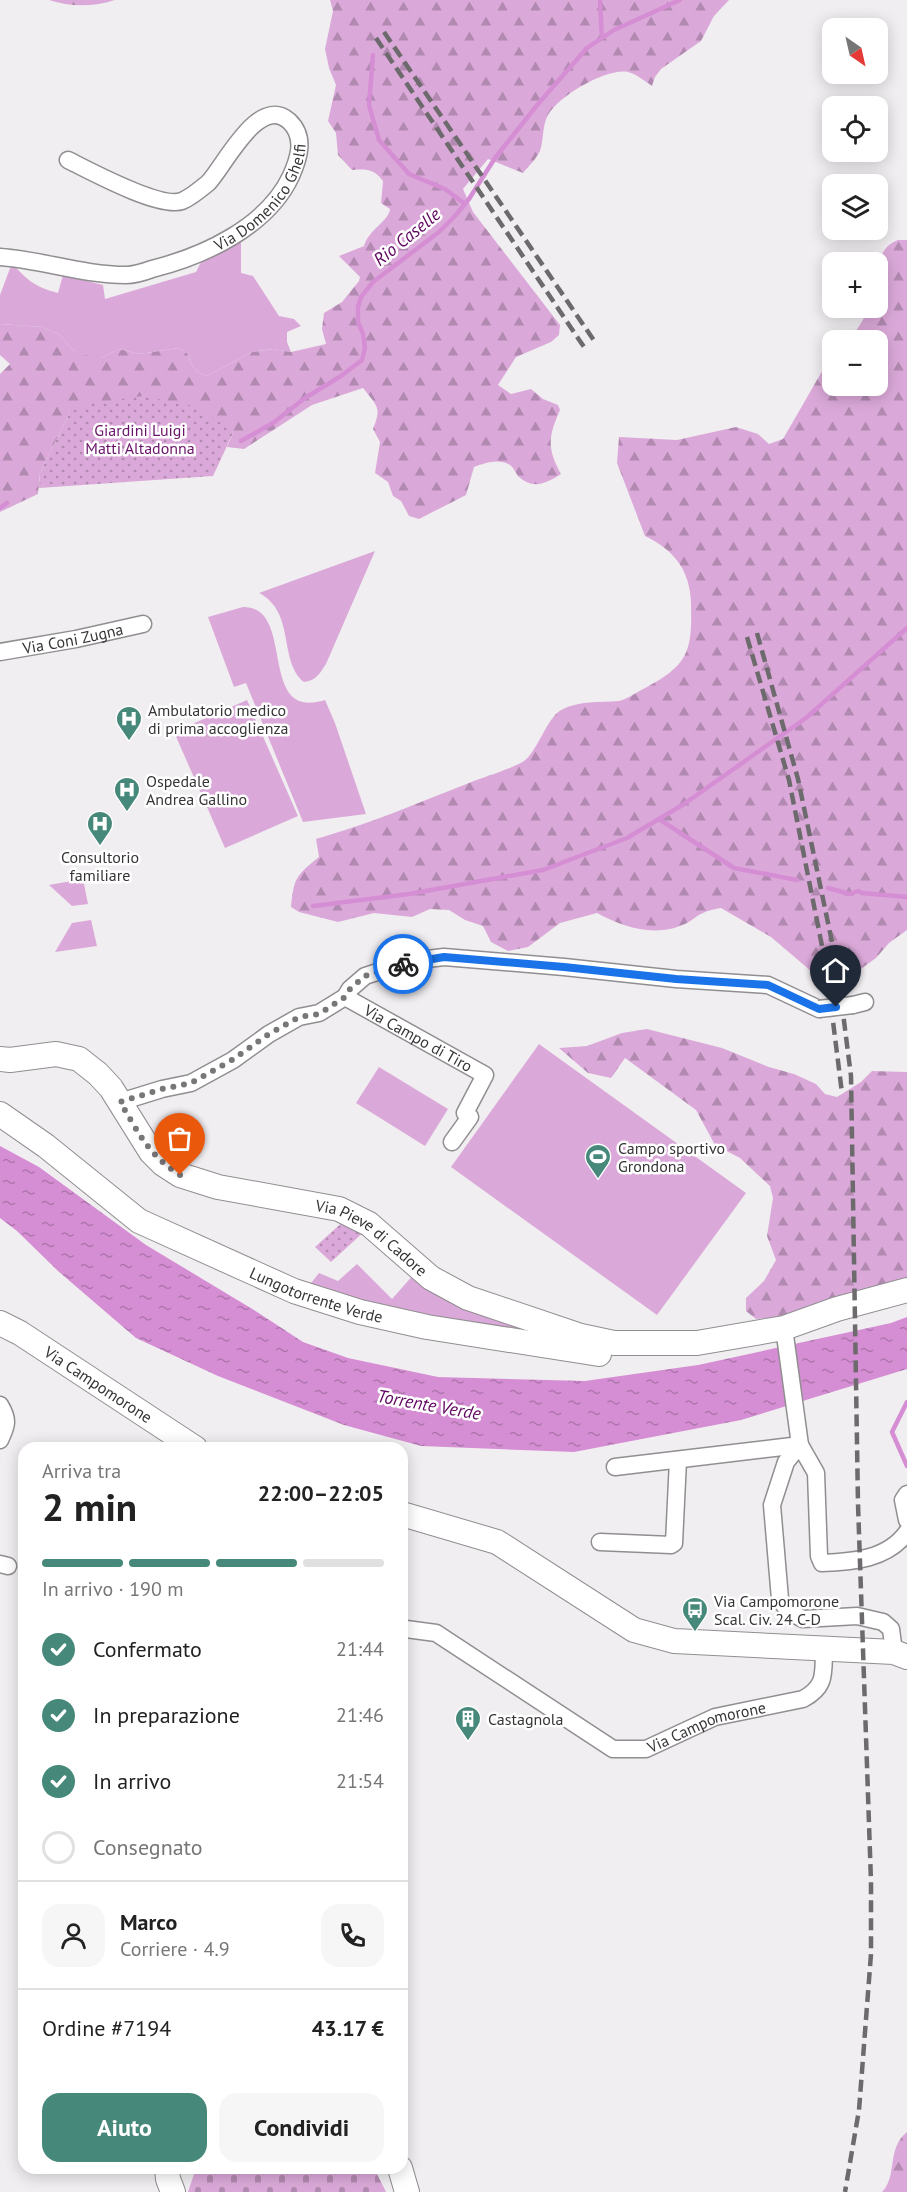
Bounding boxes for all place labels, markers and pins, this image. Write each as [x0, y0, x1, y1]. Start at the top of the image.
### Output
place label: Ambulatorio medico di prima accoglienza [148, 700, 288, 738]
hospital icon: Ambulatorio medico di prima accoglienza [114, 704, 144, 742]
place label: Ospedale Andrea Gallino [146, 771, 247, 809]
hospital icon: Ospedale Andrea Gallino [112, 775, 142, 813]
hospital icon: Consultorio familiare [85, 809, 115, 847]
place label: Consultorio familiare [61, 847, 139, 885]
pin [810, 945, 861, 1007]
pin [154, 1113, 205, 1175]
place label: Campo sportivo Grondona [618, 1138, 725, 1176]
sports icon: Campo sportivo Grondona [583, 1142, 613, 1180]
place label: Via Campomorone Scal. Civ. 24 C-D [713, 1591, 839, 1629]
bus stop icon: Via Campomorone Scal. Civ. 24 C-D [680, 1595, 710, 1633]
building icon: Castagnola [453, 1704, 483, 1742]
place label: Castagnola [488, 1709, 563, 1729]

